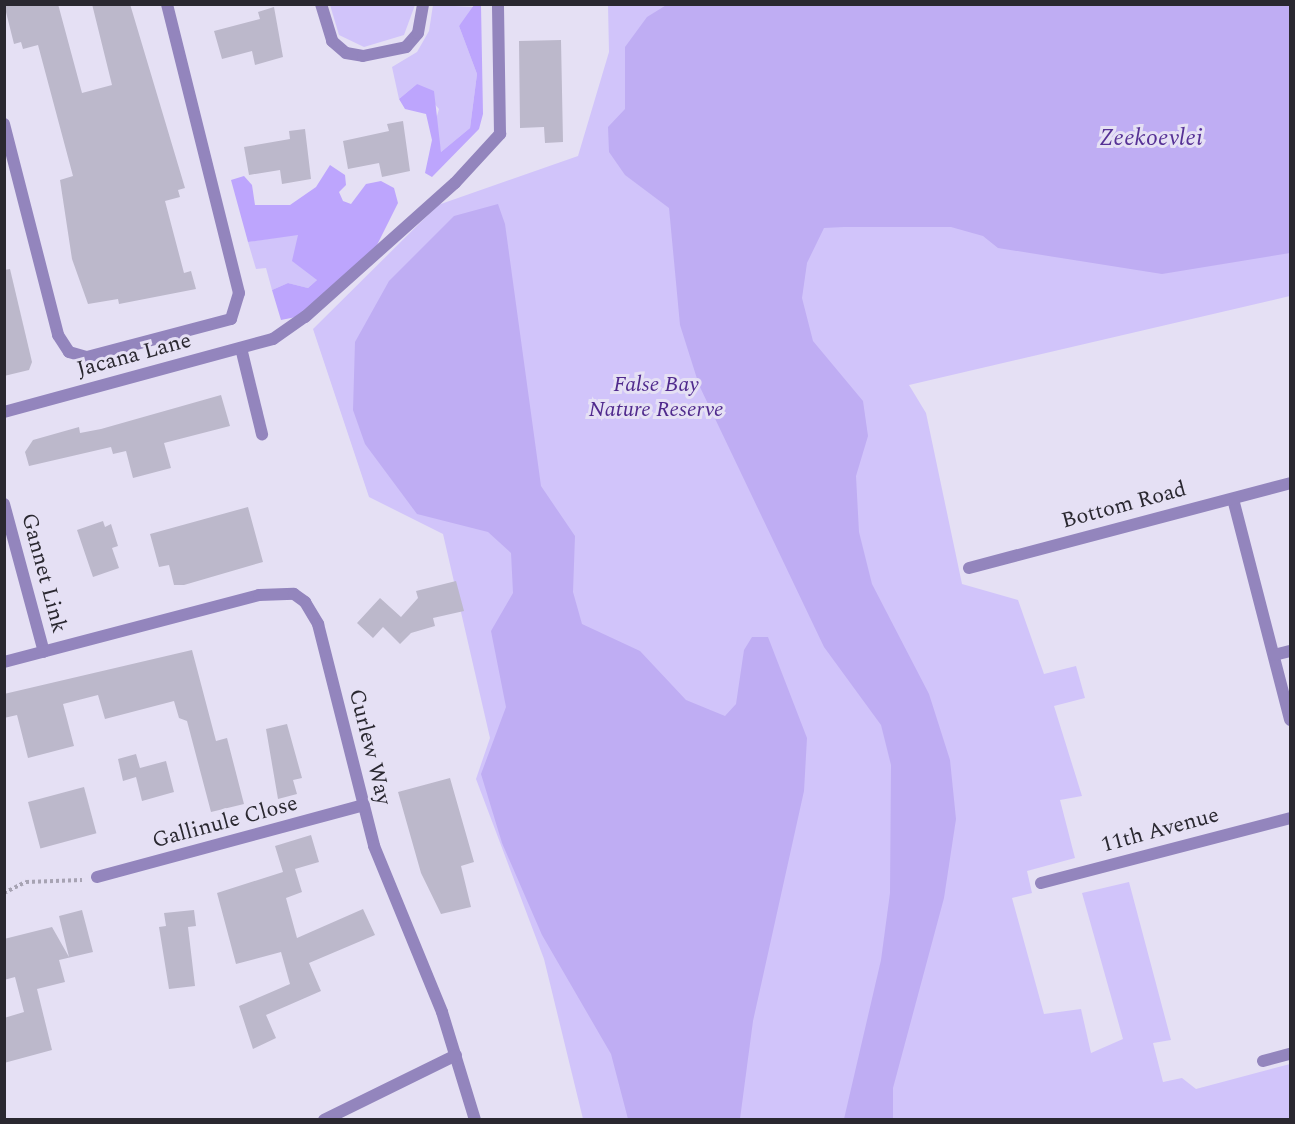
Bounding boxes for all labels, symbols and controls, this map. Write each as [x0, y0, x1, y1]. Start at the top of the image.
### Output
water label: Zeekoevlei [1099, 125, 1203, 153]
street label: Jacana Lane [74, 327, 194, 383]
park label: False Bay Nature Reserve [588, 371, 724, 422]
street label: Bottom Road [1059, 476, 1189, 534]
street label: Gannet Link [15, 510, 73, 636]
street label: Curlew Way [343, 686, 397, 808]
street label: Gallinule Close [149, 790, 301, 854]
street label: 11th Avenue [1098, 802, 1222, 858]

